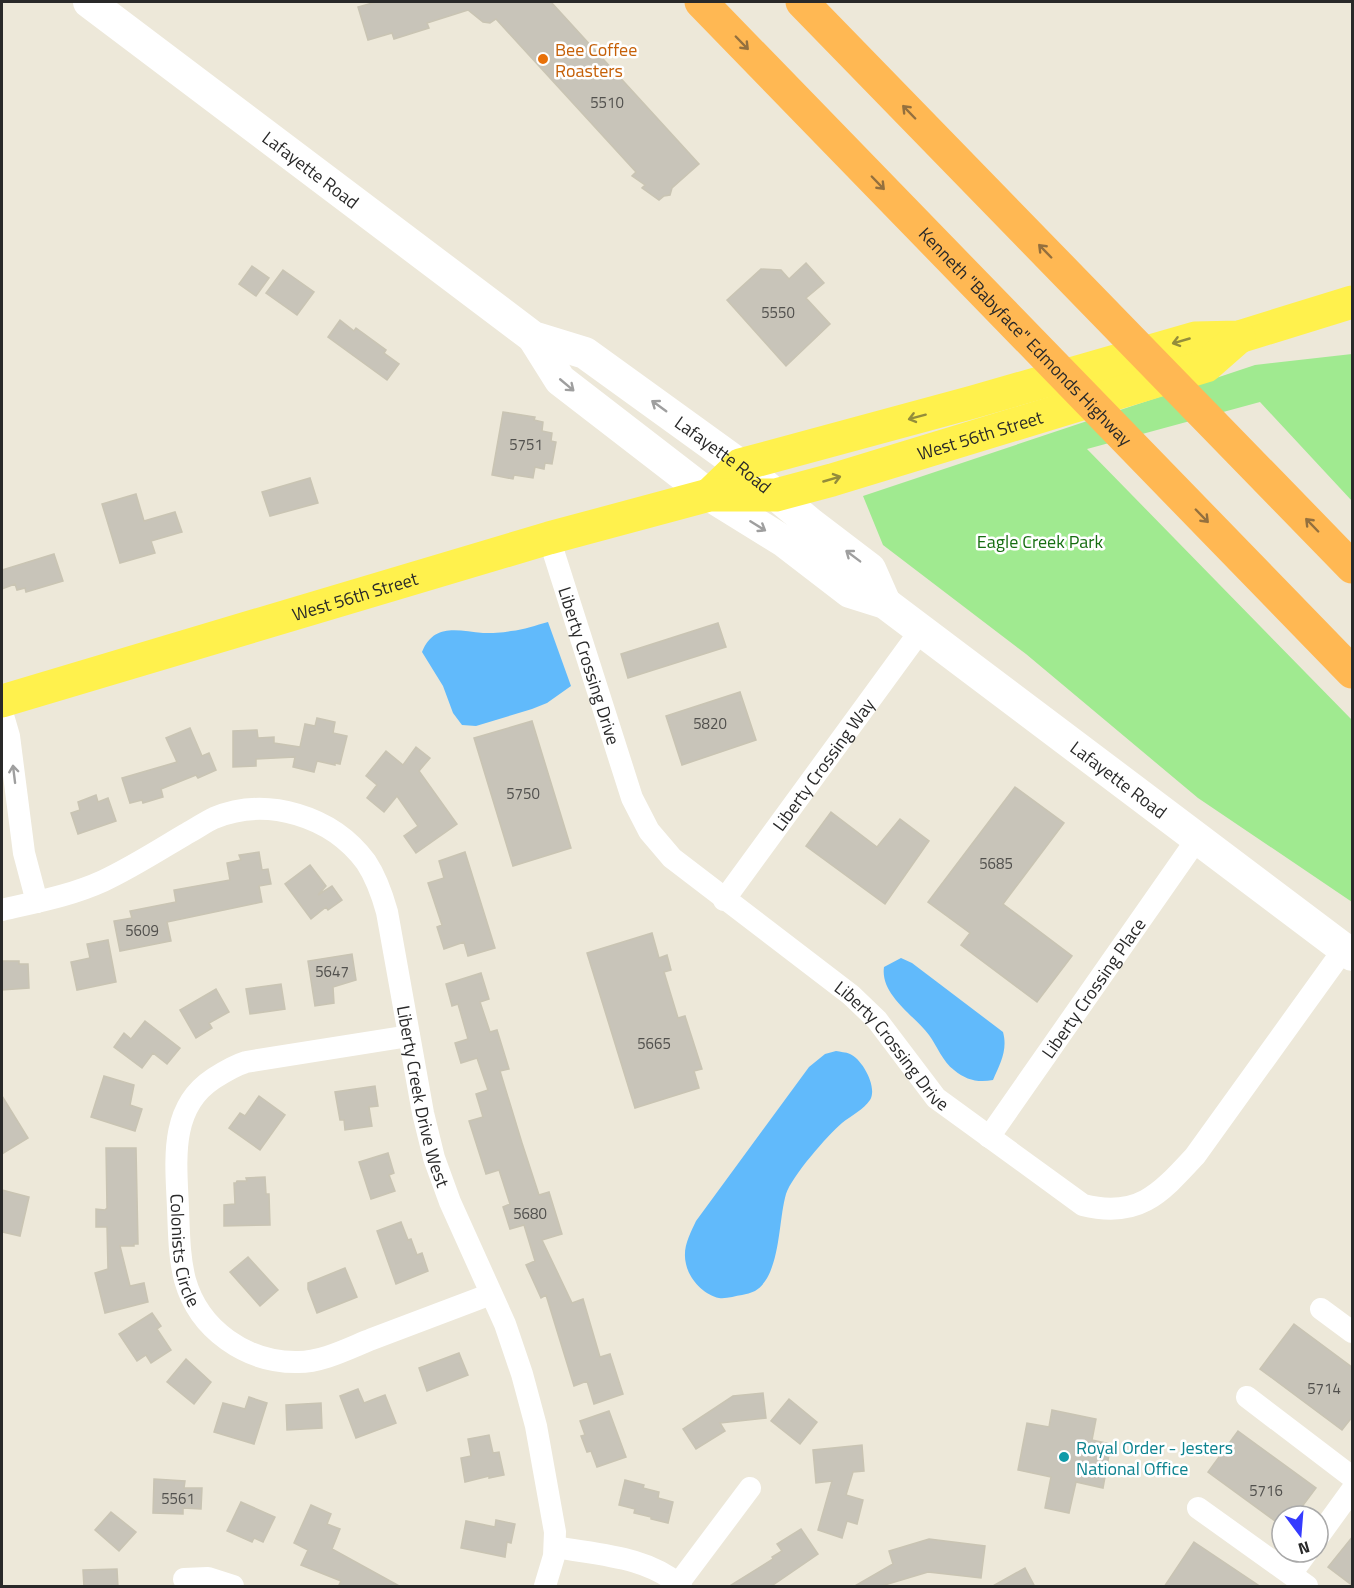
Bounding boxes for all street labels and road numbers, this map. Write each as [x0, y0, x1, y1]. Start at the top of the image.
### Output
street label: Lafayette Road [257, 124, 365, 215]
street label: Kenneth "Babyface" Edmonds Highway [913, 221, 1139, 452]
street label: West 56th Street [914, 403, 1047, 467]
street label: Lafayette Road [669, 409, 778, 499]
street label: West 56th Street [289, 564, 421, 627]
street label: Liberty Crossing Drive [552, 583, 628, 748]
street label: Liberty Crossing Way [765, 692, 881, 836]
street label: Lafayette Road [1065, 734, 1173, 825]
street label: Liberty Crossing Place [1035, 912, 1152, 1064]
street label: Liberty Crossing Drive [829, 974, 955, 1117]
street label: Liberty Creek Drive West [390, 1003, 457, 1192]
street label: Colonists Circle [164, 1193, 208, 1312]

